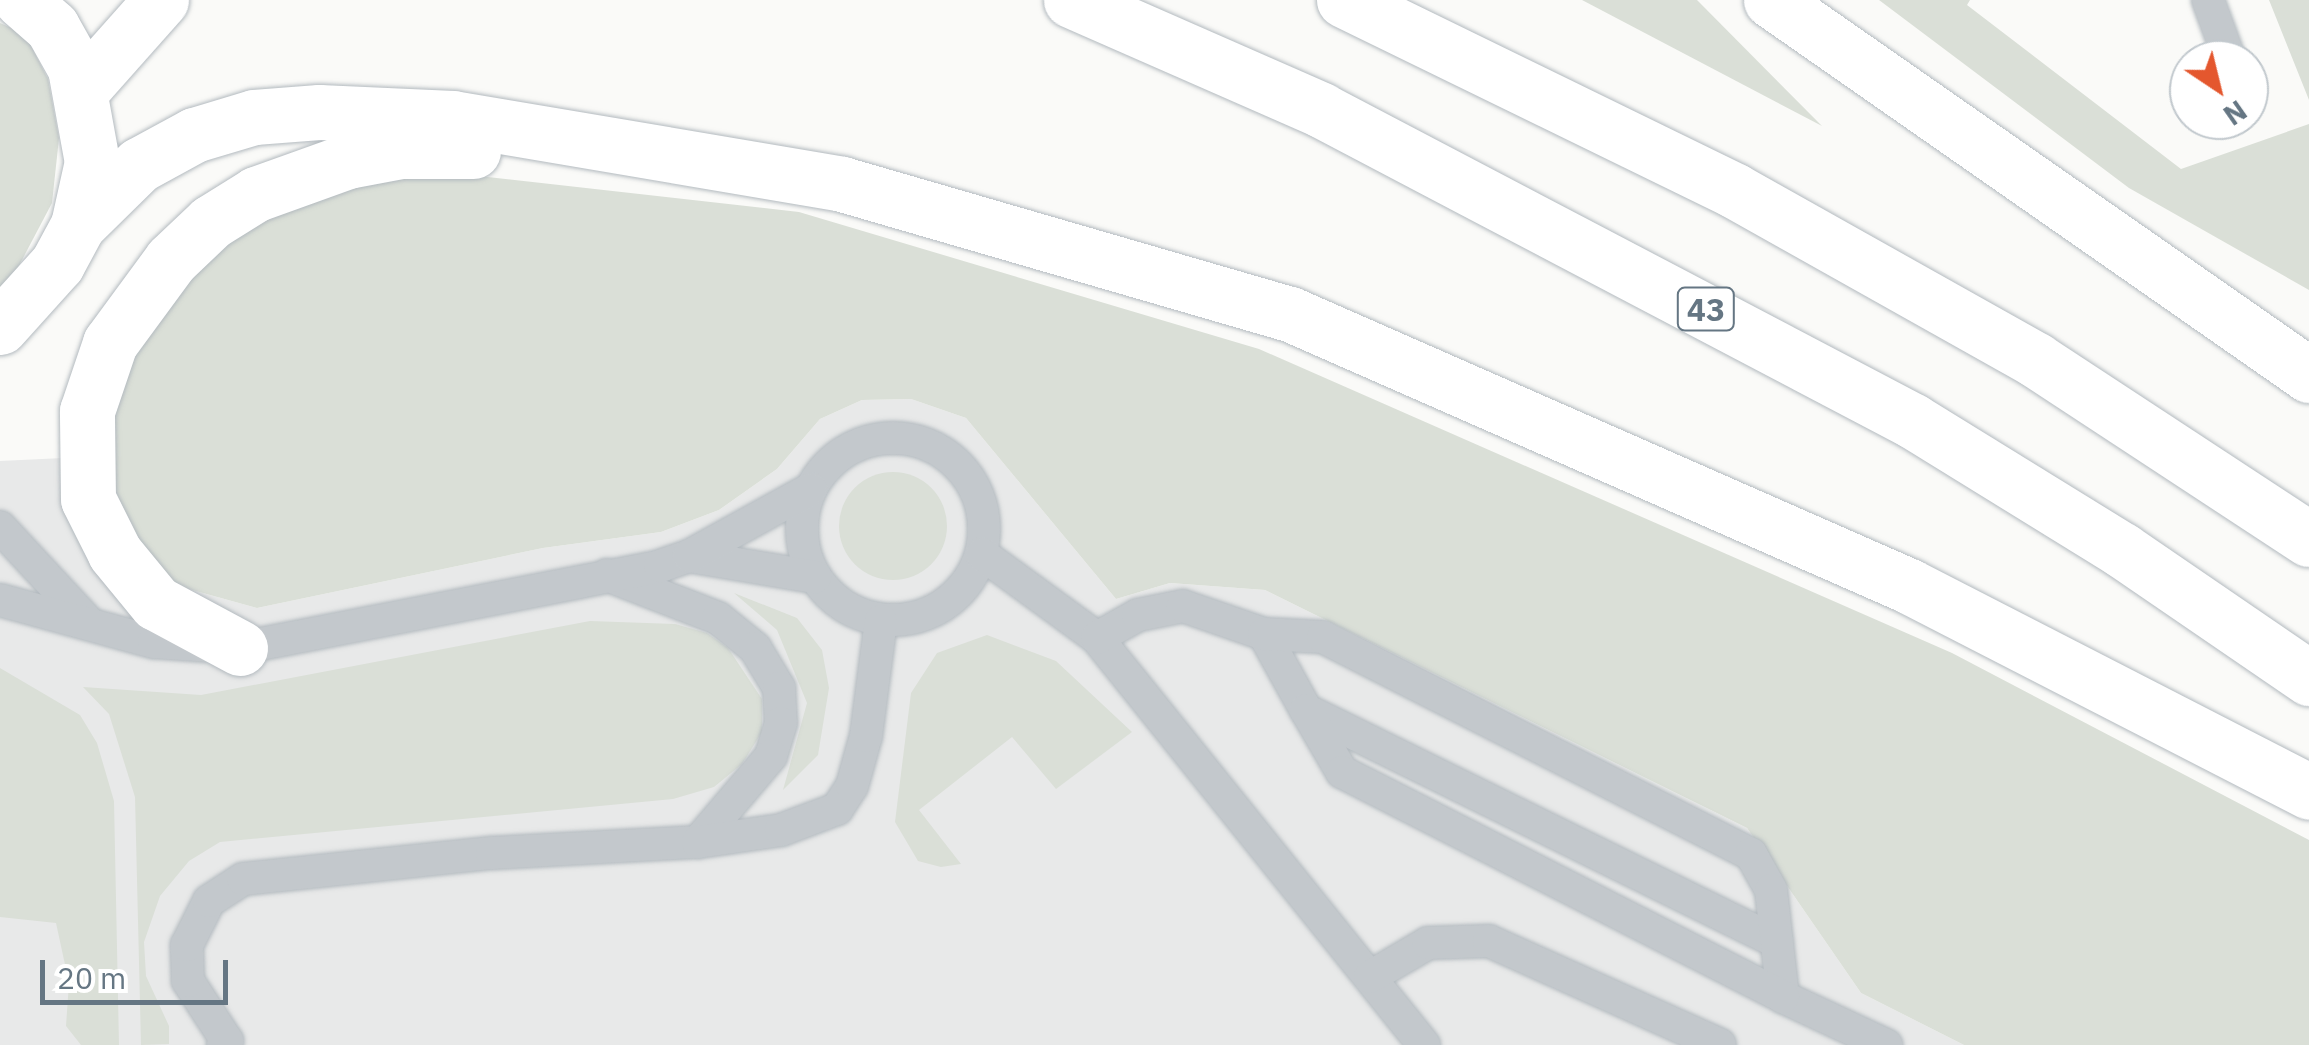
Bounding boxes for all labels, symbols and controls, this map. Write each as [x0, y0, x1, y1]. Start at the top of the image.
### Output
north arrow [2169, 40, 2269, 140]
text: N [2216, 92, 2254, 134]
road number: 43 [1676, 282, 1736, 336]
scale bar [45, 940, 232, 1002]
text: 20 m [57, 958, 126, 997]

